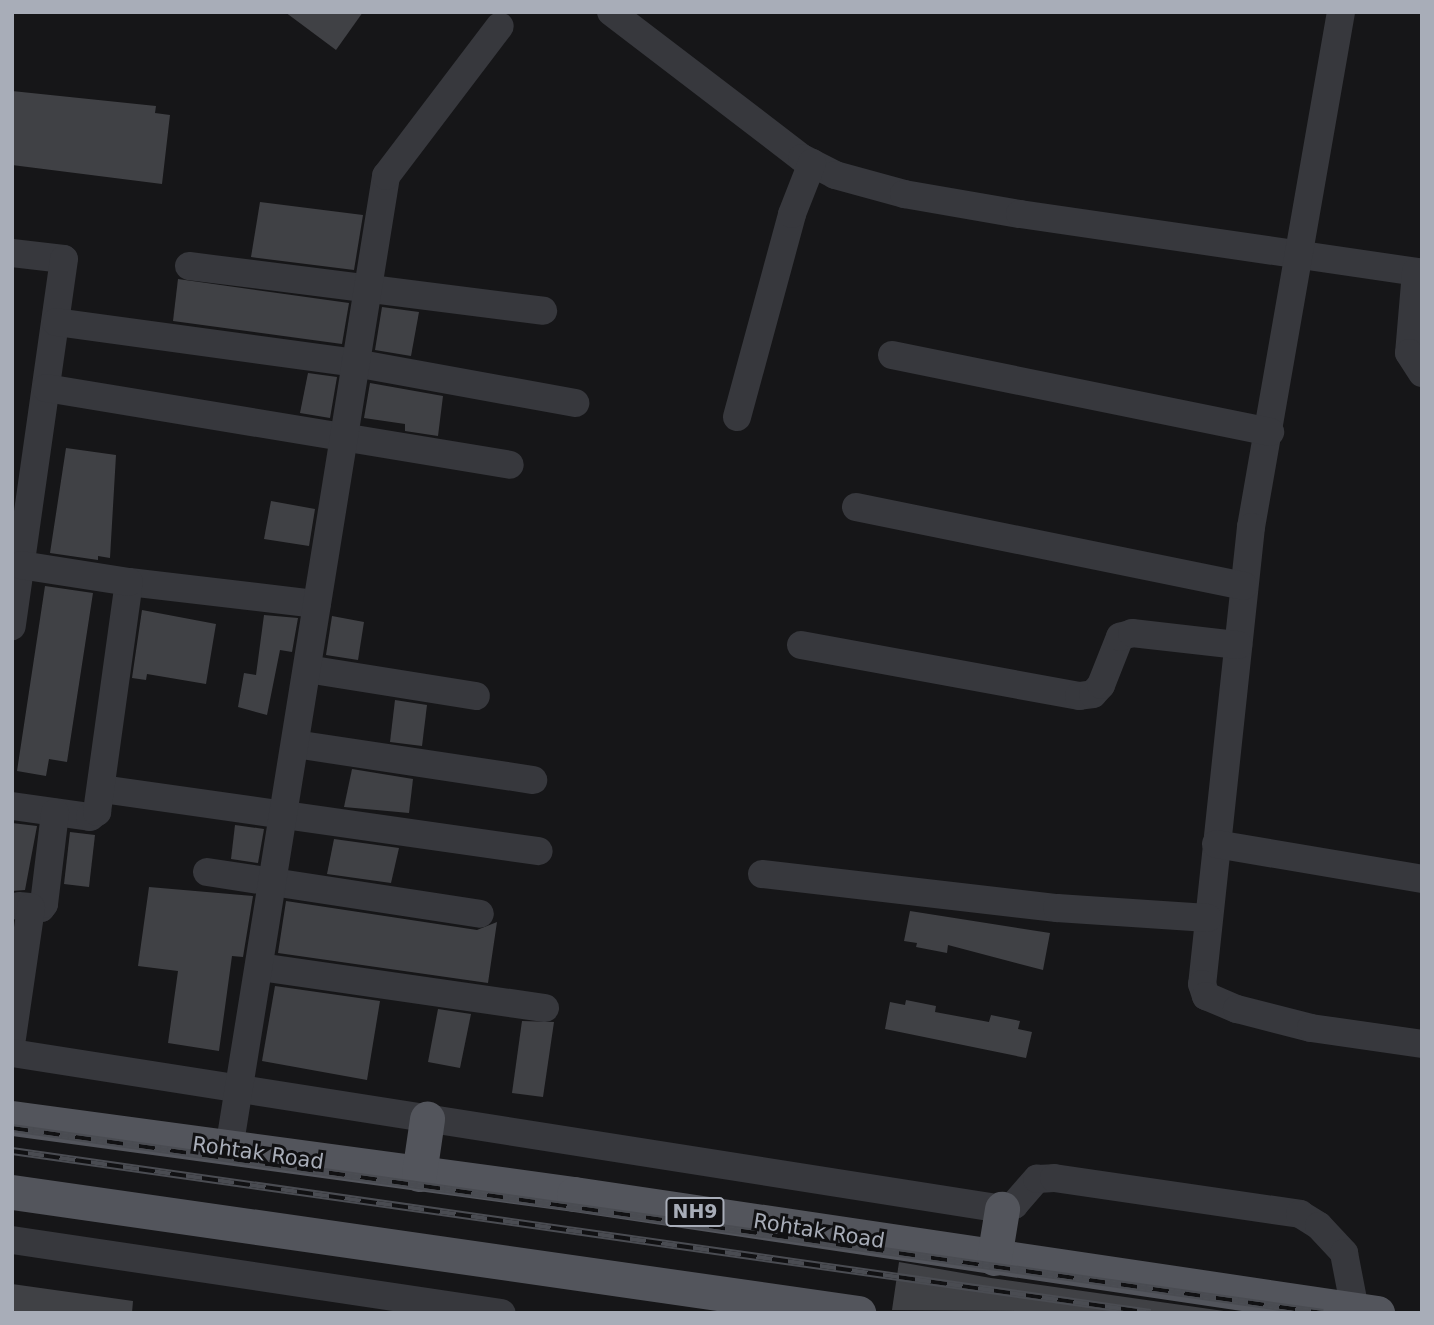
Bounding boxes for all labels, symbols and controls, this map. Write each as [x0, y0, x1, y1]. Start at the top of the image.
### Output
street label: Rohtak Road [191, 1131, 325, 1175]
road number: NH9 [665, 1196, 725, 1228]
street label: Rohtak Road [752, 1208, 886, 1254]

